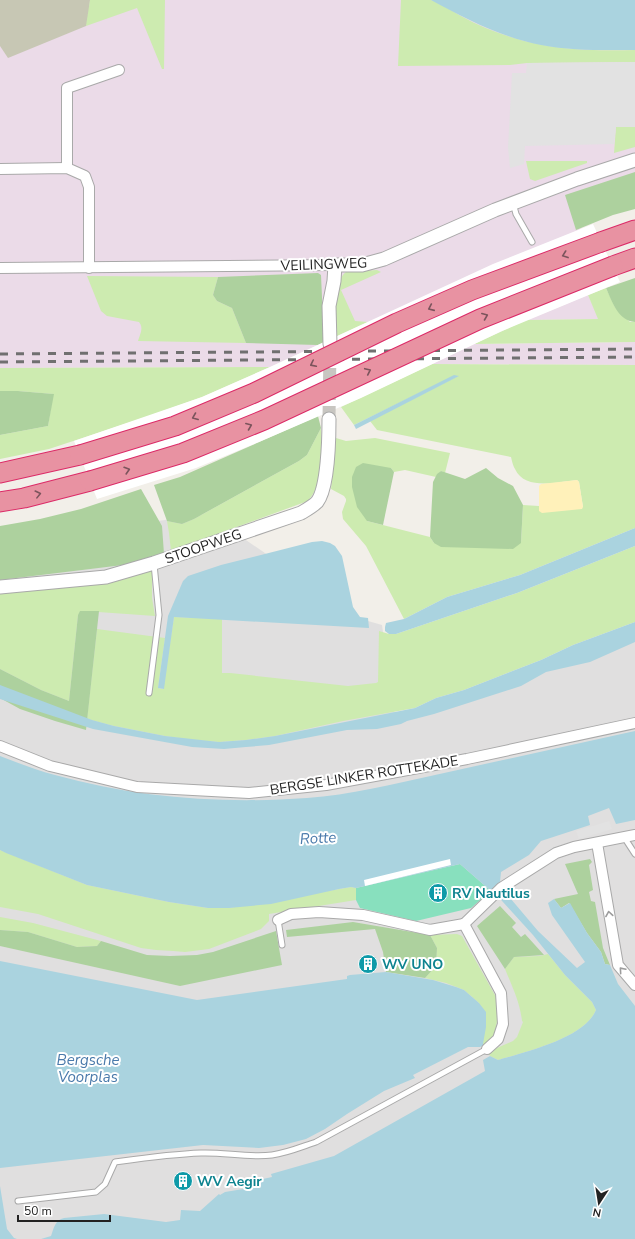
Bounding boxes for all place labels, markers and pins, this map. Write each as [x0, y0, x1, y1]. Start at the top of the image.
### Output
building icon: RV Nautilus [427, 882, 449, 904]
place label: RV Nautilus [452, 884, 530, 903]
building icon: WV UNO [357, 953, 379, 975]
place label: WV UNO [382, 955, 443, 974]
building icon: WV Aegir [172, 1170, 194, 1192]
place label: WV Aegir [197, 1172, 262, 1191]

